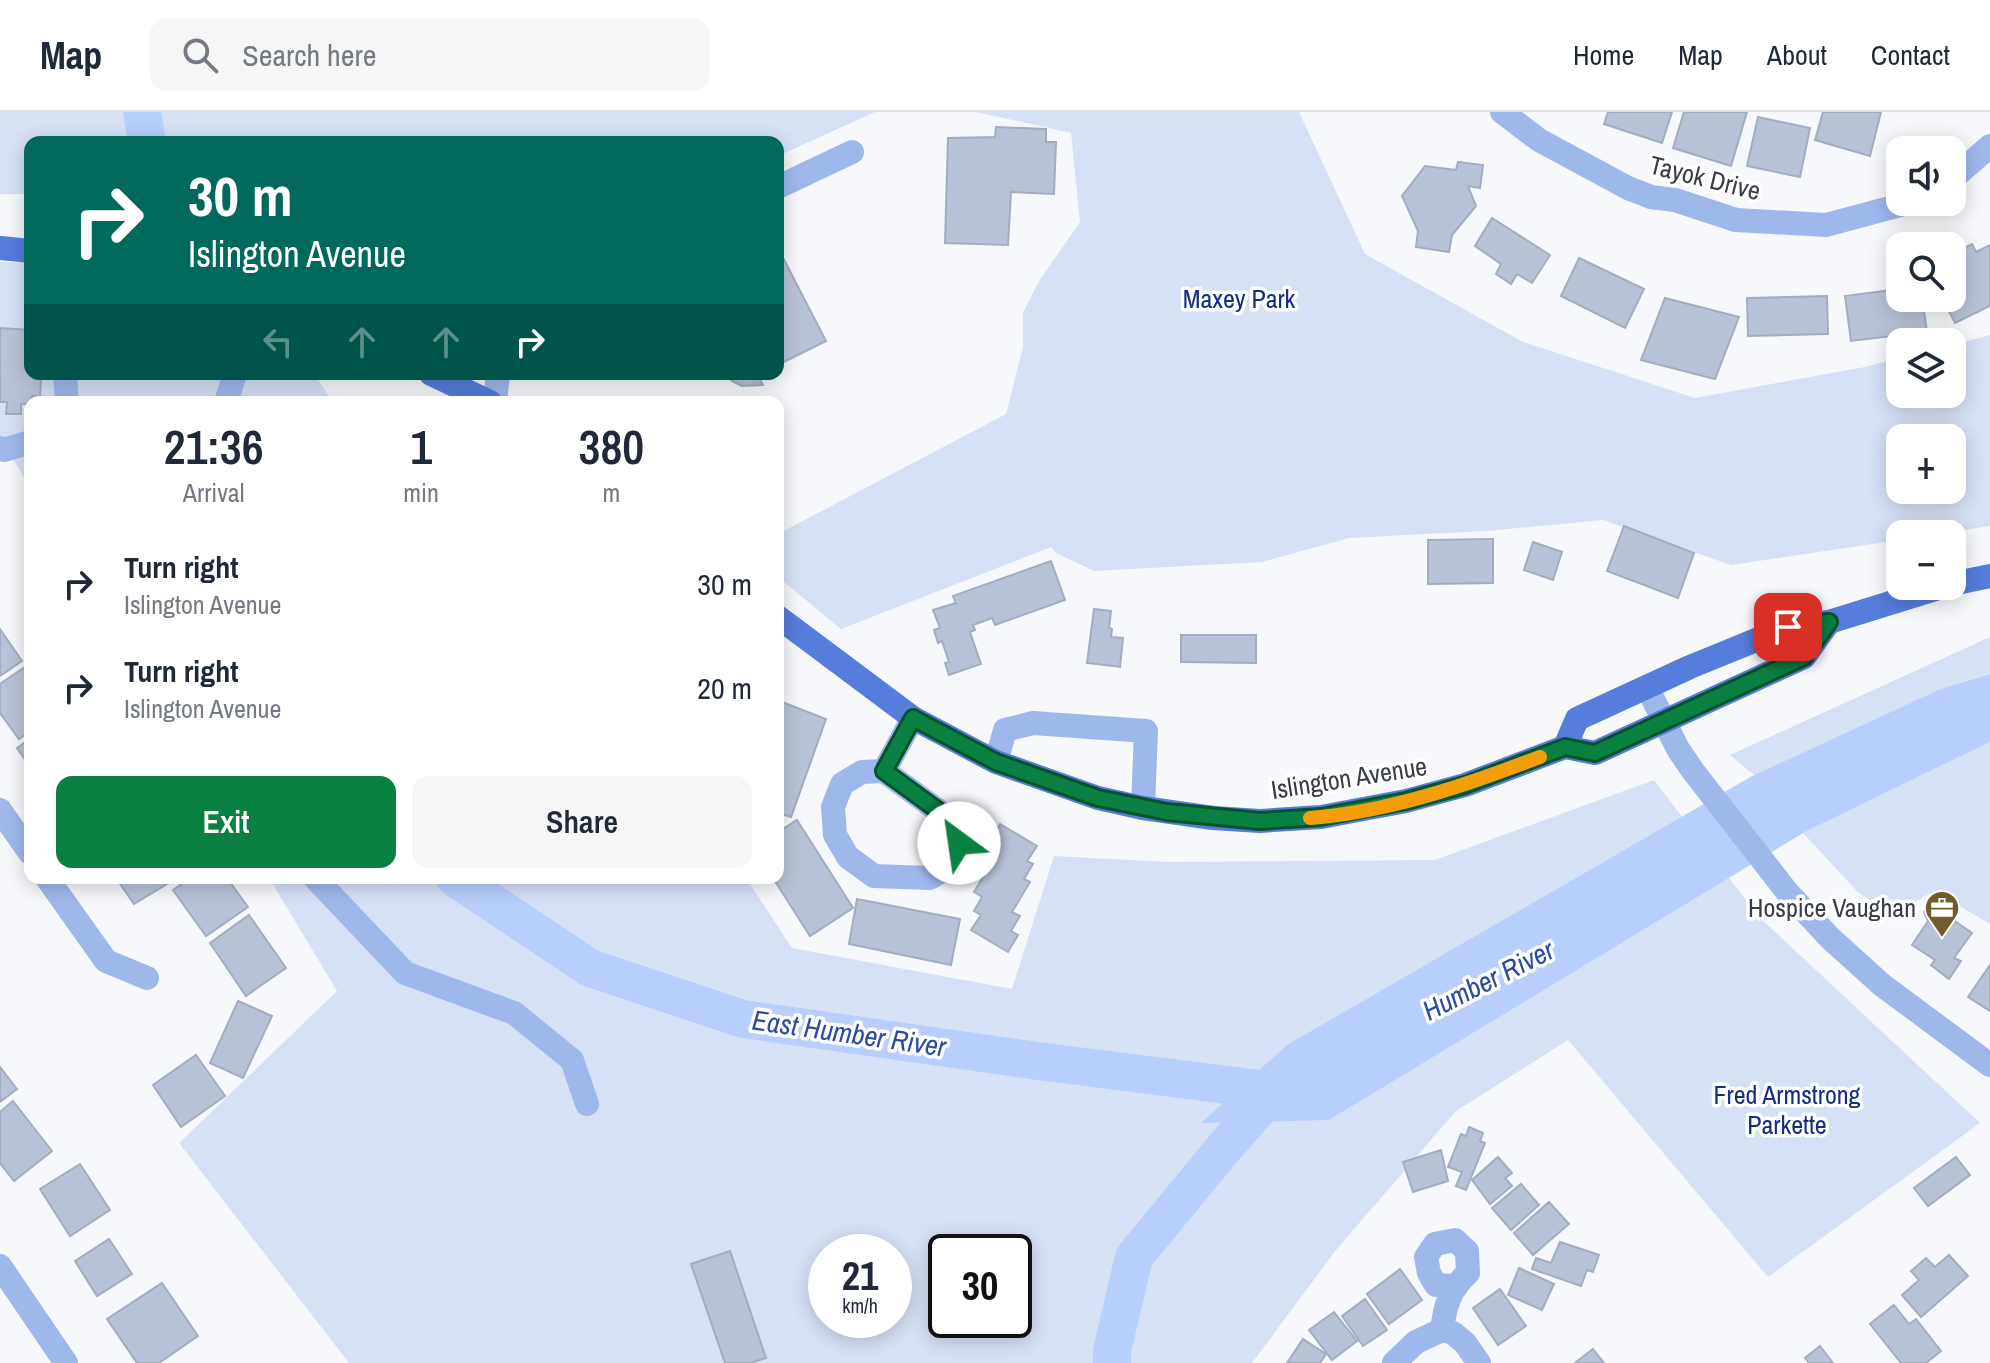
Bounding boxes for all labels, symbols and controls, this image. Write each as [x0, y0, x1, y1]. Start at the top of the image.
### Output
search box [150, 19, 710, 91]
text: Map [40, 30, 102, 81]
icon: search [178, 33, 222, 77]
text: Search here [242, 35, 376, 75]
text: Home [1573, 36, 1634, 74]
text: Map [1678, 36, 1723, 74]
text: About [1767, 36, 1827, 74]
text: Contact [1871, 36, 1950, 74]
map controls [1886, 136, 1966, 600]
button: sound [1886, 136, 1966, 216]
street label: Tayok Drive [1646, 147, 1764, 208]
text: 30 m [188, 158, 293, 233]
icon: right [56, 168, 160, 272]
text: Islington Avenue [188, 230, 406, 278]
button: search [1886, 232, 1966, 312]
park label: Maxey Park [1183, 281, 1296, 316]
icon: left [256, 320, 300, 364]
icon: ahead [340, 320, 384, 364]
icon: ahead [424, 320, 468, 364]
icon: right [508, 320, 552, 364]
button: layers [1886, 328, 1966, 408]
text: 21:36 [164, 414, 264, 479]
text: 1 [410, 414, 432, 479]
text: 380 [579, 414, 644, 479]
button: + [1886, 424, 1966, 504]
text: Arrival [183, 475, 244, 510]
text: min [403, 475, 439, 510]
text: m [603, 475, 620, 510]
button: − [1886, 520, 1966, 600]
text: Turn right [124, 547, 238, 587]
icon: right [56, 562, 100, 606]
text: 30 m [697, 564, 752, 604]
text: Islington Avenue [124, 587, 281, 622]
pin [1754, 593, 1822, 661]
icon: arrive [1766, 605, 1810, 649]
text: Turn right [124, 651, 238, 691]
icon: right [56, 666, 100, 710]
text: 20 m [697, 668, 752, 708]
text: Islington Avenue [124, 691, 281, 726]
street label: Islington Avenue [1268, 748, 1429, 807]
button: Exit [56, 776, 396, 868]
button: Share [412, 776, 752, 868]
position arrow [917, 801, 1001, 885]
office icon: Hospice Vaughan [1923, 889, 1961, 939]
place label: Hospice Vaughan [1748, 890, 1916, 925]
water label: Humber River [1416, 930, 1561, 1029]
water label: East Humber River [750, 1001, 950, 1066]
park label: Fred Armstrong Parkette [1714, 1077, 1861, 1142]
speed limit sign: 30 [928, 1234, 1032, 1338]
text: 21 [842, 1249, 878, 1302]
text: km/h [842, 1292, 878, 1319]

